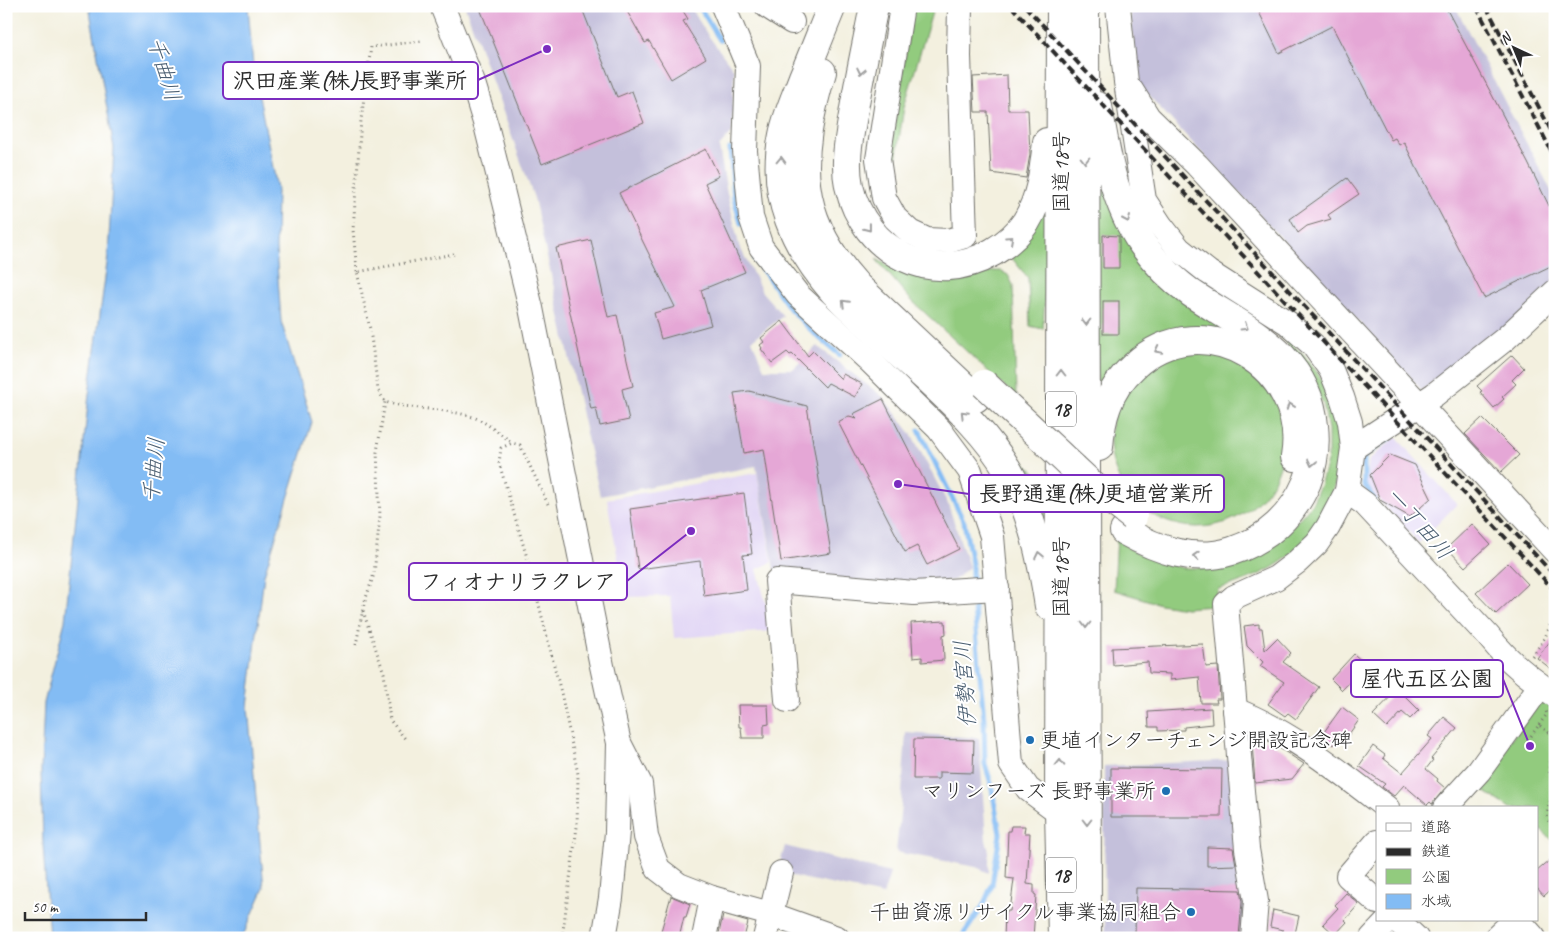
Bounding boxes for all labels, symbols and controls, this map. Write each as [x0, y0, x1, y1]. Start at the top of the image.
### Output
north arrow [1488, 22, 1538, 72]
text: N [1496, 28, 1516, 48]
water label: 千曲川 [141, 34, 187, 105]
callout: 沢田産業(株)長野事業所 [223, 62, 478, 99]
text: 沢田産業(株)長野事業所 [233, 67, 467, 95]
one-way arrow [856, 67, 866, 76]
street label: 国道18号 [1048, 131, 1074, 213]
one-way arrow [776, 156, 786, 164]
one-way arrow [1080, 156, 1090, 164]
one-way arrow [1121, 214, 1132, 223]
one-way arrow [862, 222, 870, 231]
one-way arrow [1005, 236, 1014, 245]
one-way arrow [842, 300, 851, 309]
one-way arrow [1081, 319, 1091, 327]
one-way arrow [1240, 320, 1249, 330]
one-way arrow [1154, 344, 1163, 354]
one-way arrow [1056, 369, 1066, 377]
road number: 18 [1046, 392, 1076, 426]
one-way arrow [1286, 402, 1296, 411]
one-way arrow [961, 411, 970, 420]
water label: 千曲川 [137, 436, 171, 504]
one-way arrow [1308, 458, 1318, 467]
callout: 長野通運(株)更埴営業所 [969, 475, 1224, 512]
text: 長野通運(株)更埴営業所 [979, 480, 1213, 508]
water label: 一丁田川 [1380, 481, 1459, 566]
street label: 国道18号 [1048, 536, 1074, 618]
one-way arrow [1192, 550, 1200, 561]
one-way arrow [1034, 551, 1045, 560]
callout: フィオナリラクレア [409, 563, 627, 600]
text: フィオナリラクレア [420, 568, 616, 596]
one-way arrow [1081, 622, 1091, 629]
water label: 伊勢宮川 [948, 639, 982, 729]
callout: 屋代五区公園 [1351, 660, 1503, 697]
text: 屋代五区公園 [1361, 665, 1493, 693]
place label: 更埴インターチェンジ開設記念碑 [1040, 727, 1352, 753]
marker: 更埴インターチェンジ開設記念碑 [1024, 734, 1036, 746]
one-way arrow [1055, 759, 1065, 767]
place label: マリンフーズ 長野事業所 [922, 778, 1156, 804]
marker: マリンフーズ 長野事業所 [1160, 785, 1172, 797]
legend [1376, 806, 1538, 922]
text: 道路 [1421, 818, 1451, 837]
one-way arrow [1082, 819, 1092, 827]
text: 鉄道 [1421, 842, 1451, 861]
road number: 18 [1046, 858, 1076, 892]
text: 公園 [1421, 868, 1451, 887]
scale bar [25, 889, 146, 921]
text: 水域 [1421, 892, 1451, 911]
text: 50 m [32, 898, 59, 917]
place label: 千曲資源リサイクル事業協同組合 [869, 899, 1181, 925]
marker: 千曲資源リサイクル事業協同組合 [1185, 906, 1197, 918]

